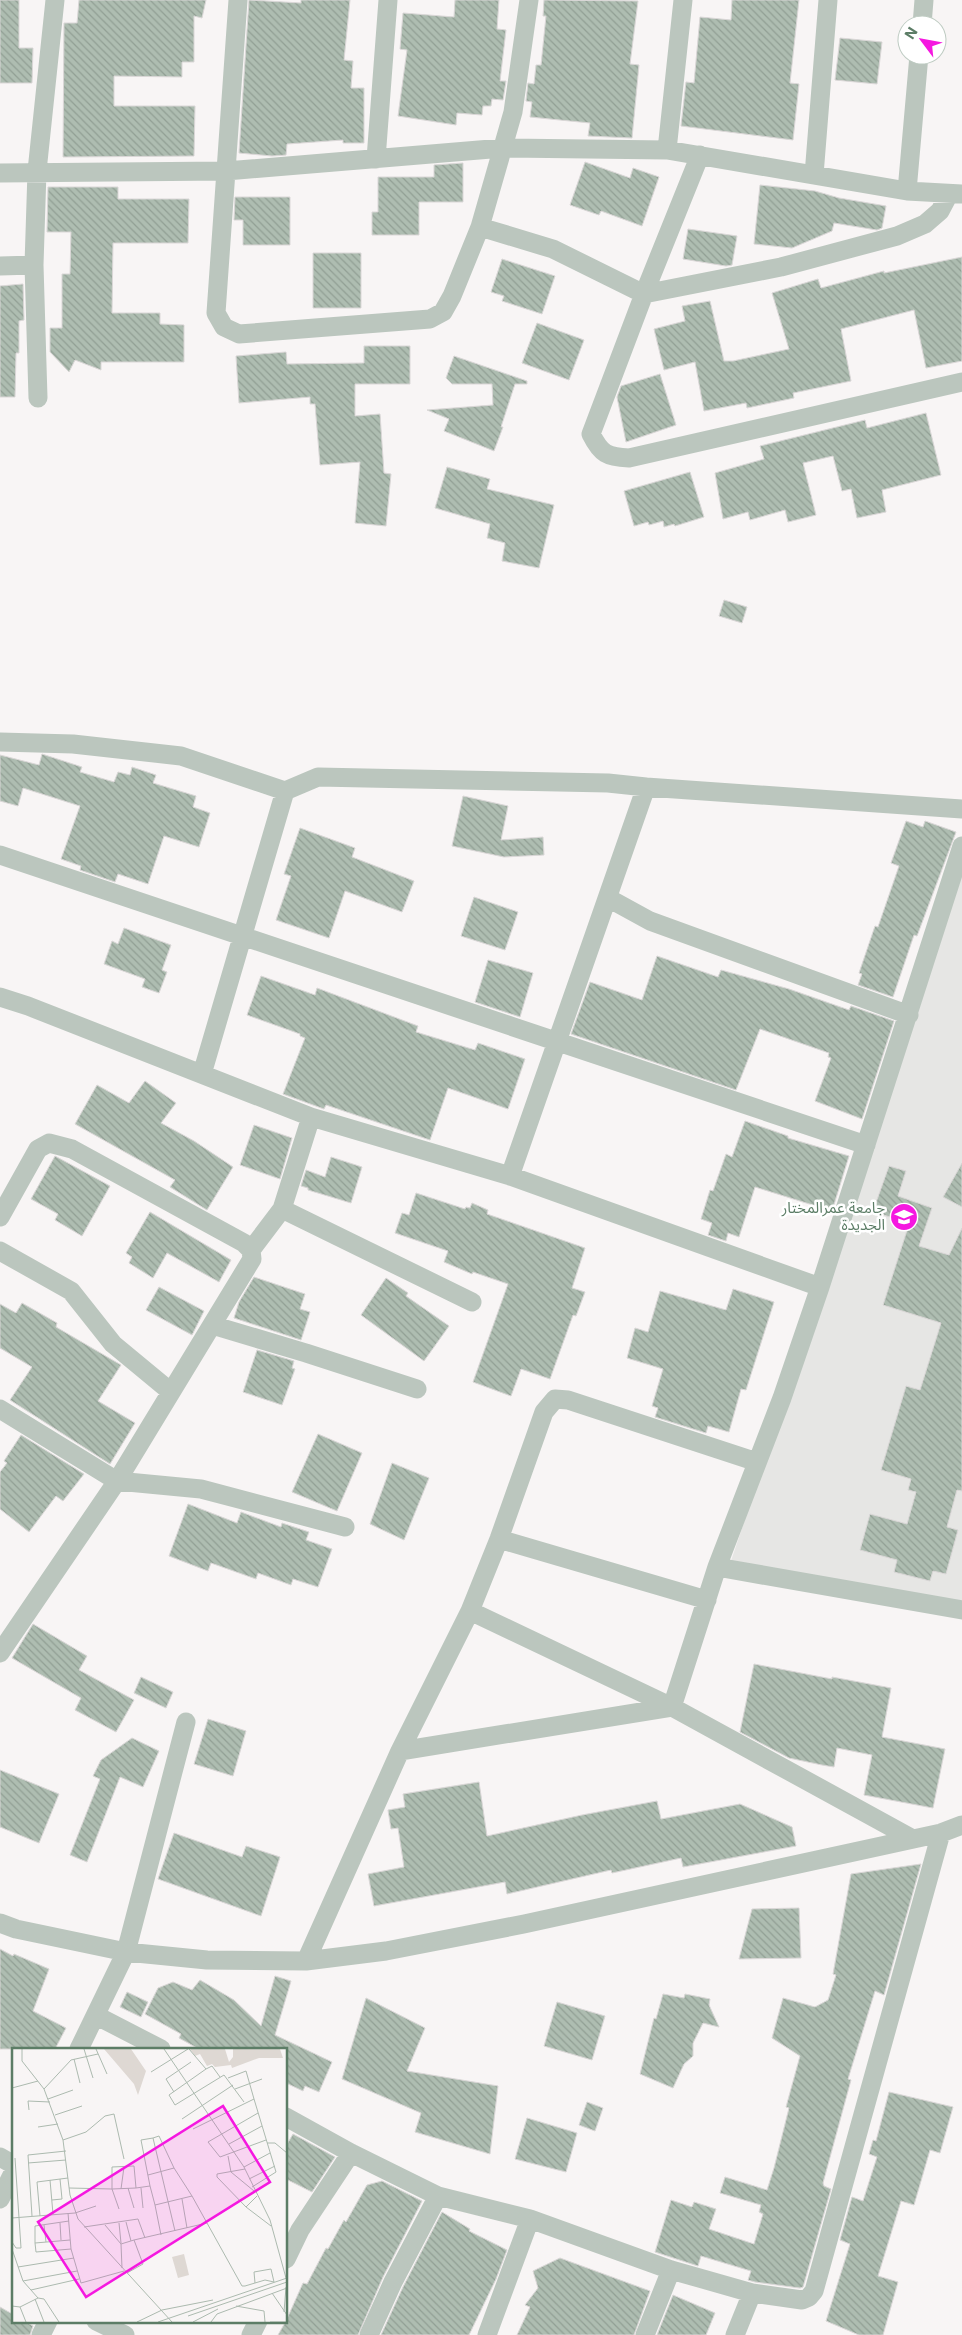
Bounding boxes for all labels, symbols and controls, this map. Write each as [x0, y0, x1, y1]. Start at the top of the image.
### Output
north arrow [897, 15, 947, 65]
text: N [901, 24, 921, 42]
place label: جامعة عمرالمختار الجديدة [781, 1198, 885, 1234]
school or university icon: جامعة عمرالمختار الجديدة [889, 1202, 919, 1232]
inset map [12, 2048, 288, 2322]

